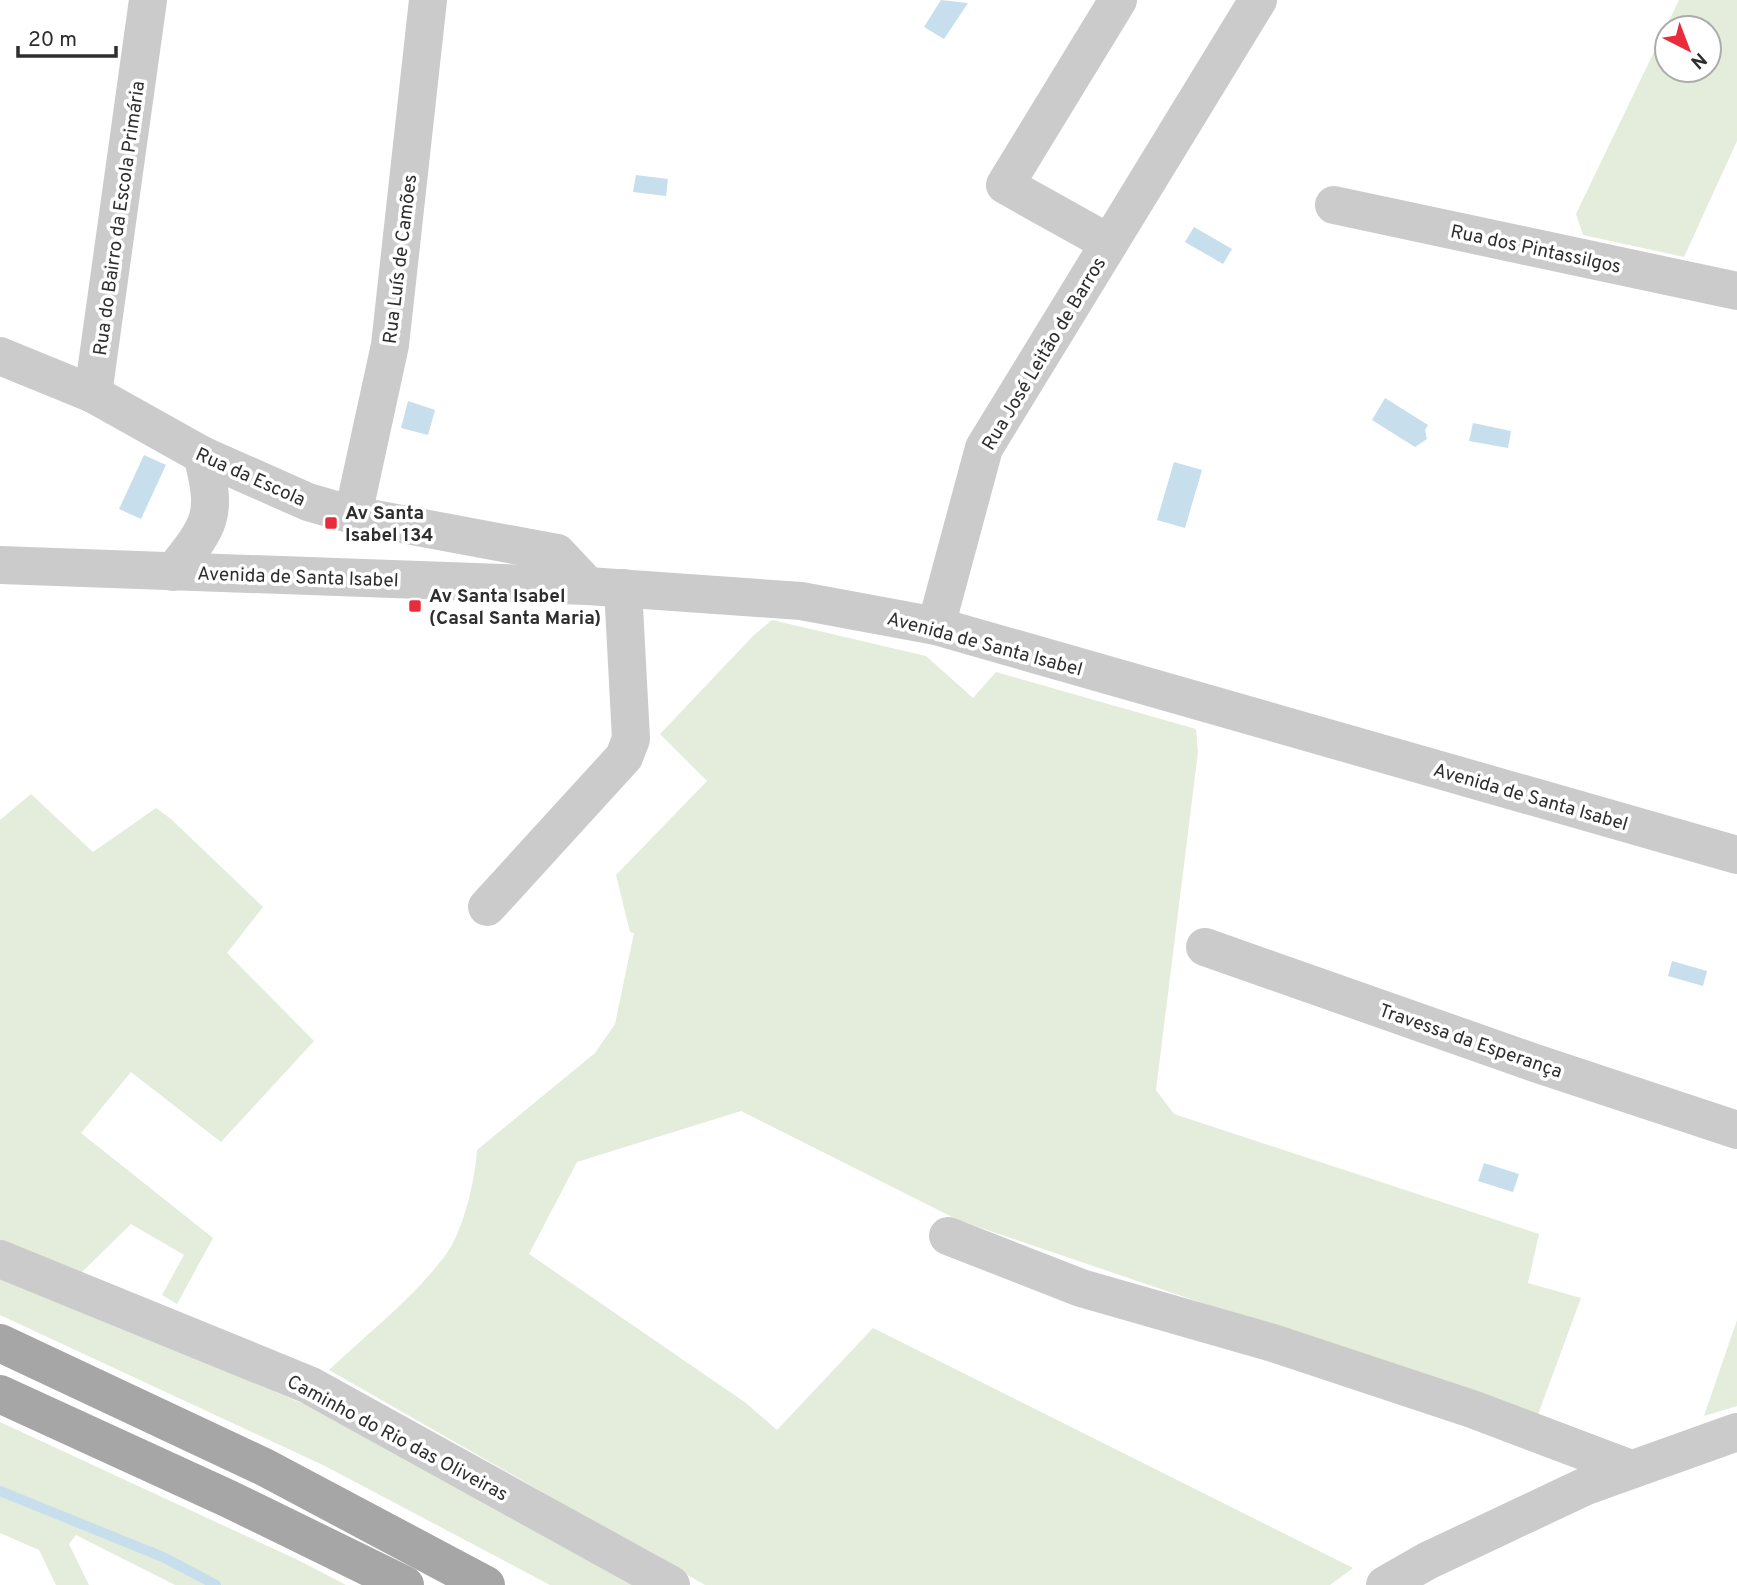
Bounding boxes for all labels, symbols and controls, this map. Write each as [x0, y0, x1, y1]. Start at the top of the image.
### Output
scale bar [18, 14, 116, 58]
north arrow [1653, 14, 1723, 84]
text: 20 m [28, 27, 77, 54]
text: N [1685, 47, 1711, 74]
street label: Rua do Bairro da Escola Primária [89, 79, 151, 357]
street label: Rua Luís de Camões [379, 173, 423, 345]
street label: Rua dos Pintassilgos [1448, 220, 1623, 280]
street label: Rua José Leitão de Barros [977, 253, 1112, 455]
street label: Rua da Escola [192, 443, 309, 513]
place label: Av Santa Isabel 134 [345, 502, 434, 548]
marker: Av Santa Isabel 134 [323, 515, 339, 531]
street label: Avenida de Santa Isabel [197, 562, 399, 594]
place label: Av Santa Isabel (Casal Santa Maria) [429, 585, 601, 631]
marker: Av Santa Isabel (Casal Santa Maria) [407, 598, 423, 614]
street label: Avenida de Santa Isabel [884, 607, 1085, 683]
street label: Avenida de Santa Isabel [1430, 759, 1631, 837]
street label: Travessa da Esperança [1376, 999, 1565, 1085]
street label: Caminho do Rio das Oliveiras [282, 1370, 512, 1507]

